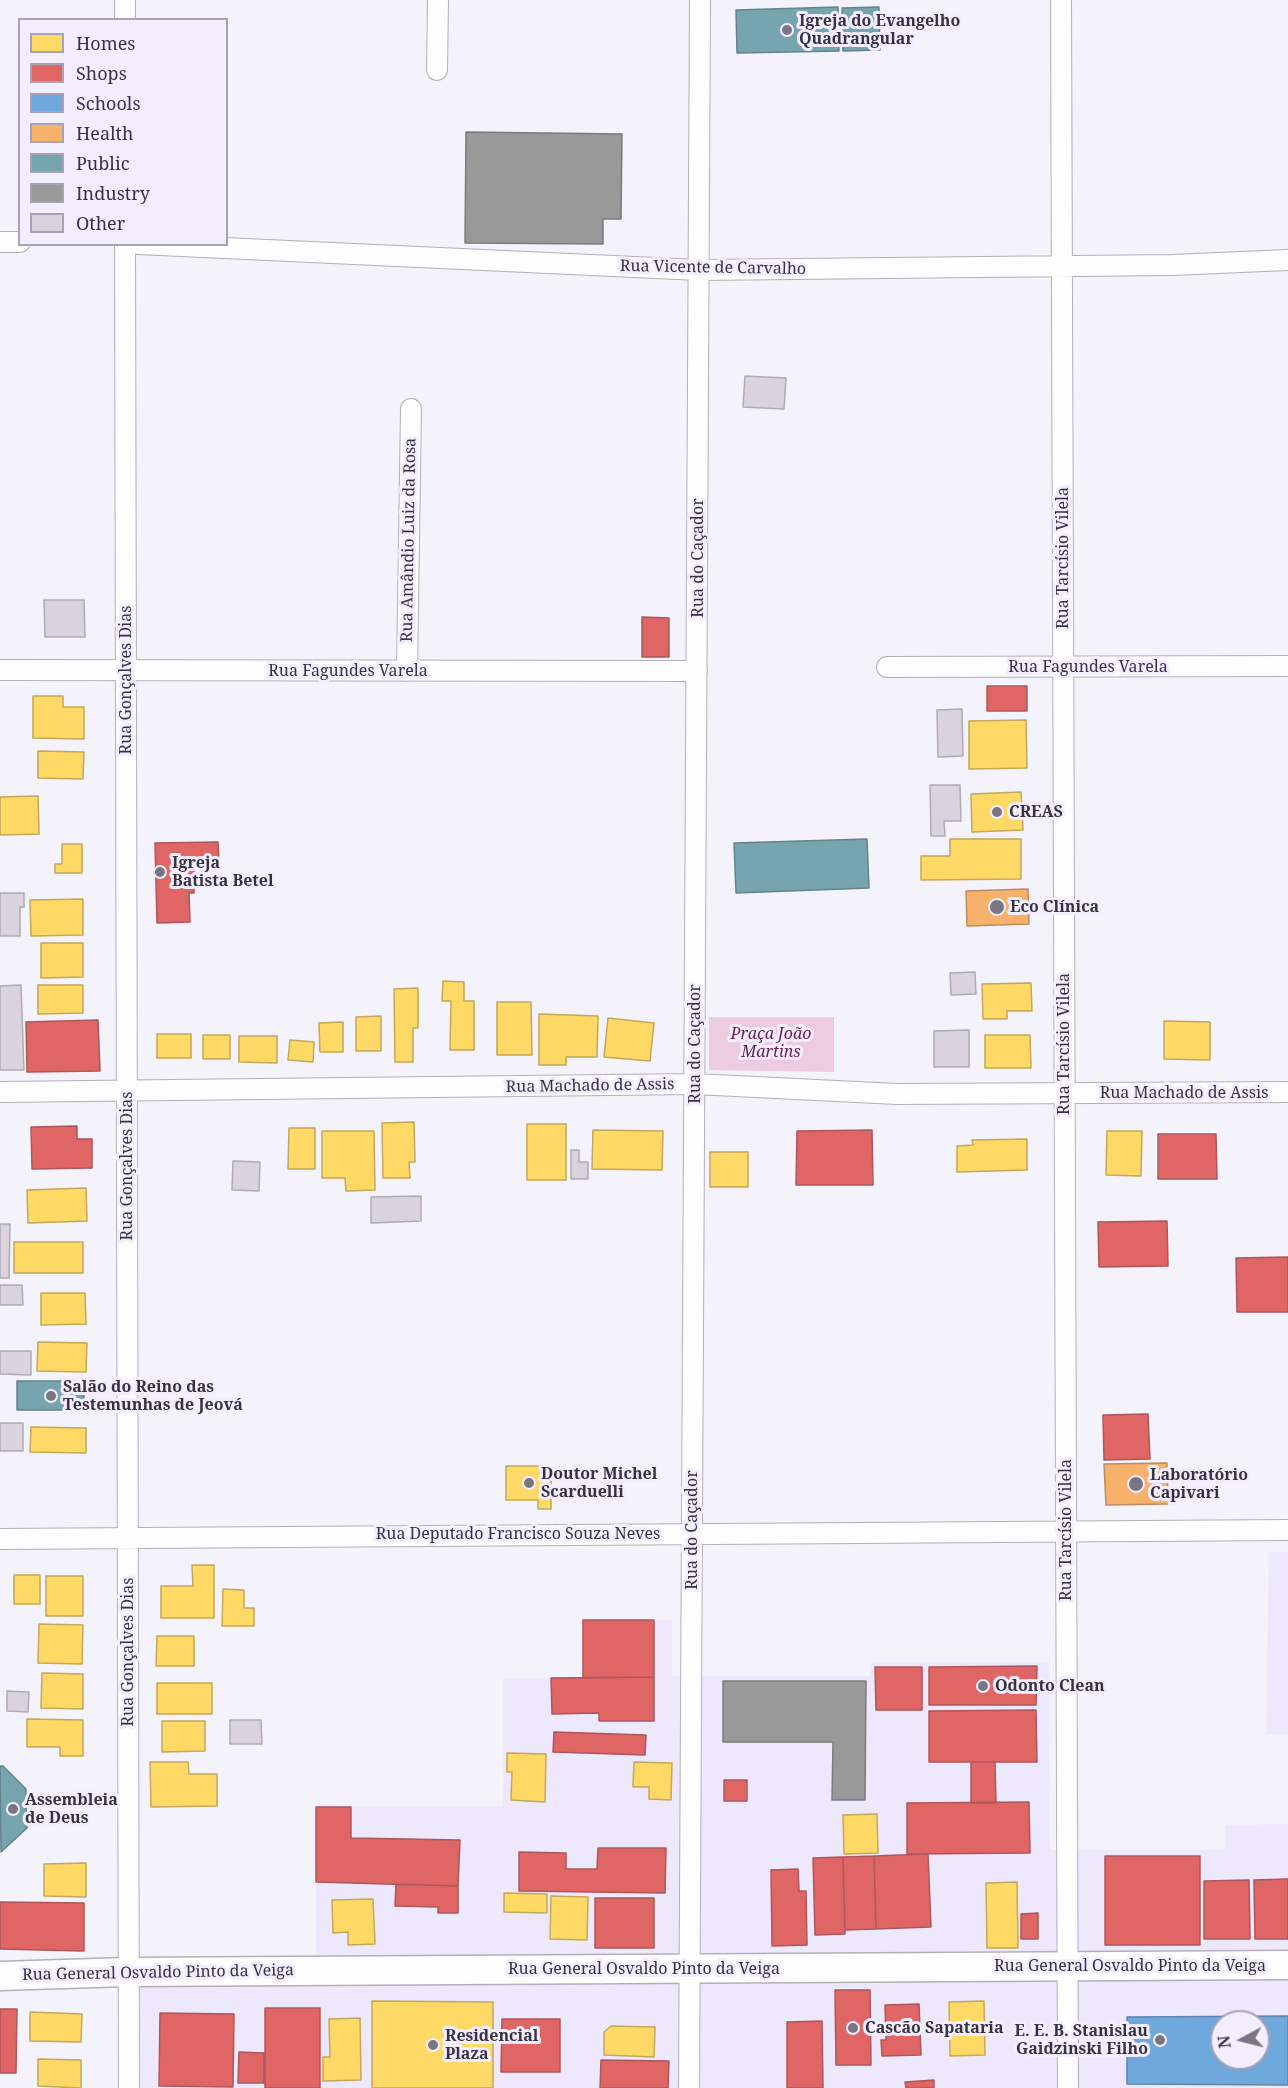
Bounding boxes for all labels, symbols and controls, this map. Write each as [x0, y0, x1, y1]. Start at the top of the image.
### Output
place label: Igreja do Evangelho Quadrangular [799, 11, 960, 49]
legend [18, 18, 228, 246]
marker: Igreja do Evangelho Quadrangular [780, 23, 794, 37]
text: Homes [76, 31, 135, 55]
text: Shops [76, 61, 127, 85]
text: Schools [76, 91, 141, 115]
text: Health [76, 121, 133, 145]
text: Public [76, 151, 130, 175]
text: Industry [76, 181, 150, 205]
text: Other [76, 211, 125, 235]
street label: Rua Vicente de Carvalho [620, 257, 806, 279]
street label: Rua Amândio Luiz da Rosa [398, 438, 420, 642]
street label: Rua Tarcísio Vilela [1053, 487, 1073, 629]
street label: Rua do Caçador [688, 498, 708, 618]
street label: Rua Gonçalves Dias [116, 606, 136, 754]
street label: Rua Fagundes Varela [1008, 657, 1168, 677]
street label: Rua Fagundes Varela [268, 661, 428, 681]
place label: CREAS [1009, 802, 1063, 822]
marker: CREAS [990, 805, 1004, 819]
place label: Igreja Batista Betel [172, 853, 274, 891]
marker: Igreja Batista Betel [153, 865, 167, 879]
place label: Eco Clínica [1010, 897, 1099, 917]
marker: Eco Clínica [988, 898, 1006, 916]
street label: Rua Tarcísio Vilela [1054, 973, 1074, 1115]
street label: Rua do Caçador [685, 984, 705, 1104]
park label: Praça João Martins [731, 1024, 811, 1062]
street label: Rua Machado de Assis [506, 1075, 674, 1097]
street label: Rua Machado de Assis [1100, 1083, 1268, 1103]
street label: Rua Gonçalves Dias [117, 1092, 137, 1240]
place label: Salão do Reino das Testemunhas de Jeová [63, 1377, 243, 1415]
marker: Salão do Reino das Testemunhas de Jeová [44, 1389, 58, 1403]
street label: Rua Tarcísio Vilela [1056, 1459, 1076, 1601]
place label: Doutor Michel Scarduelli [541, 1464, 657, 1502]
place label: Laboratório Capivari [1150, 1465, 1248, 1503]
street label: Rua do Caçador [682, 1470, 702, 1590]
marker: Laboratório Capivari [1127, 1475, 1145, 1493]
marker: Doutor Michel Scarduelli [522, 1476, 536, 1490]
street label: Rua Deputado Francisco Souza Neves [376, 1524, 660, 1544]
street label: Rua Gonçalves Dias [118, 1578, 138, 1726]
place label: Odonto Clean [995, 1676, 1105, 1696]
marker: Odonto Clean [976, 1679, 990, 1693]
place label: Assembleia de Deus [25, 1790, 118, 1828]
marker: Assembleia de Deus [6, 1802, 20, 1816]
street label: Rua General Osvaldo Pinto da Veiga [994, 1956, 1266, 1976]
street label: Rua General Osvaldo Pinto da Veiga [508, 1959, 780, 1979]
street label: Rua General Osvaldo Pinto da Veiga [22, 1961, 294, 1985]
north arrow [1210, 2010, 1270, 2070]
place label: Cascão Sapataria [865, 2018, 1003, 2038]
marker: Cascão Sapataria [846, 2021, 860, 2035]
place label: E. E. B. Stanislau Gaidzinski Filho [1015, 2021, 1148, 2059]
place label: Residencial Plaza [445, 2026, 538, 2064]
marker: E. E. B. Stanislau Gaidzinski Filho [1153, 2033, 1167, 2047]
text: N [1212, 2034, 1236, 2050]
marker: Residencial Plaza [426, 2038, 440, 2052]

